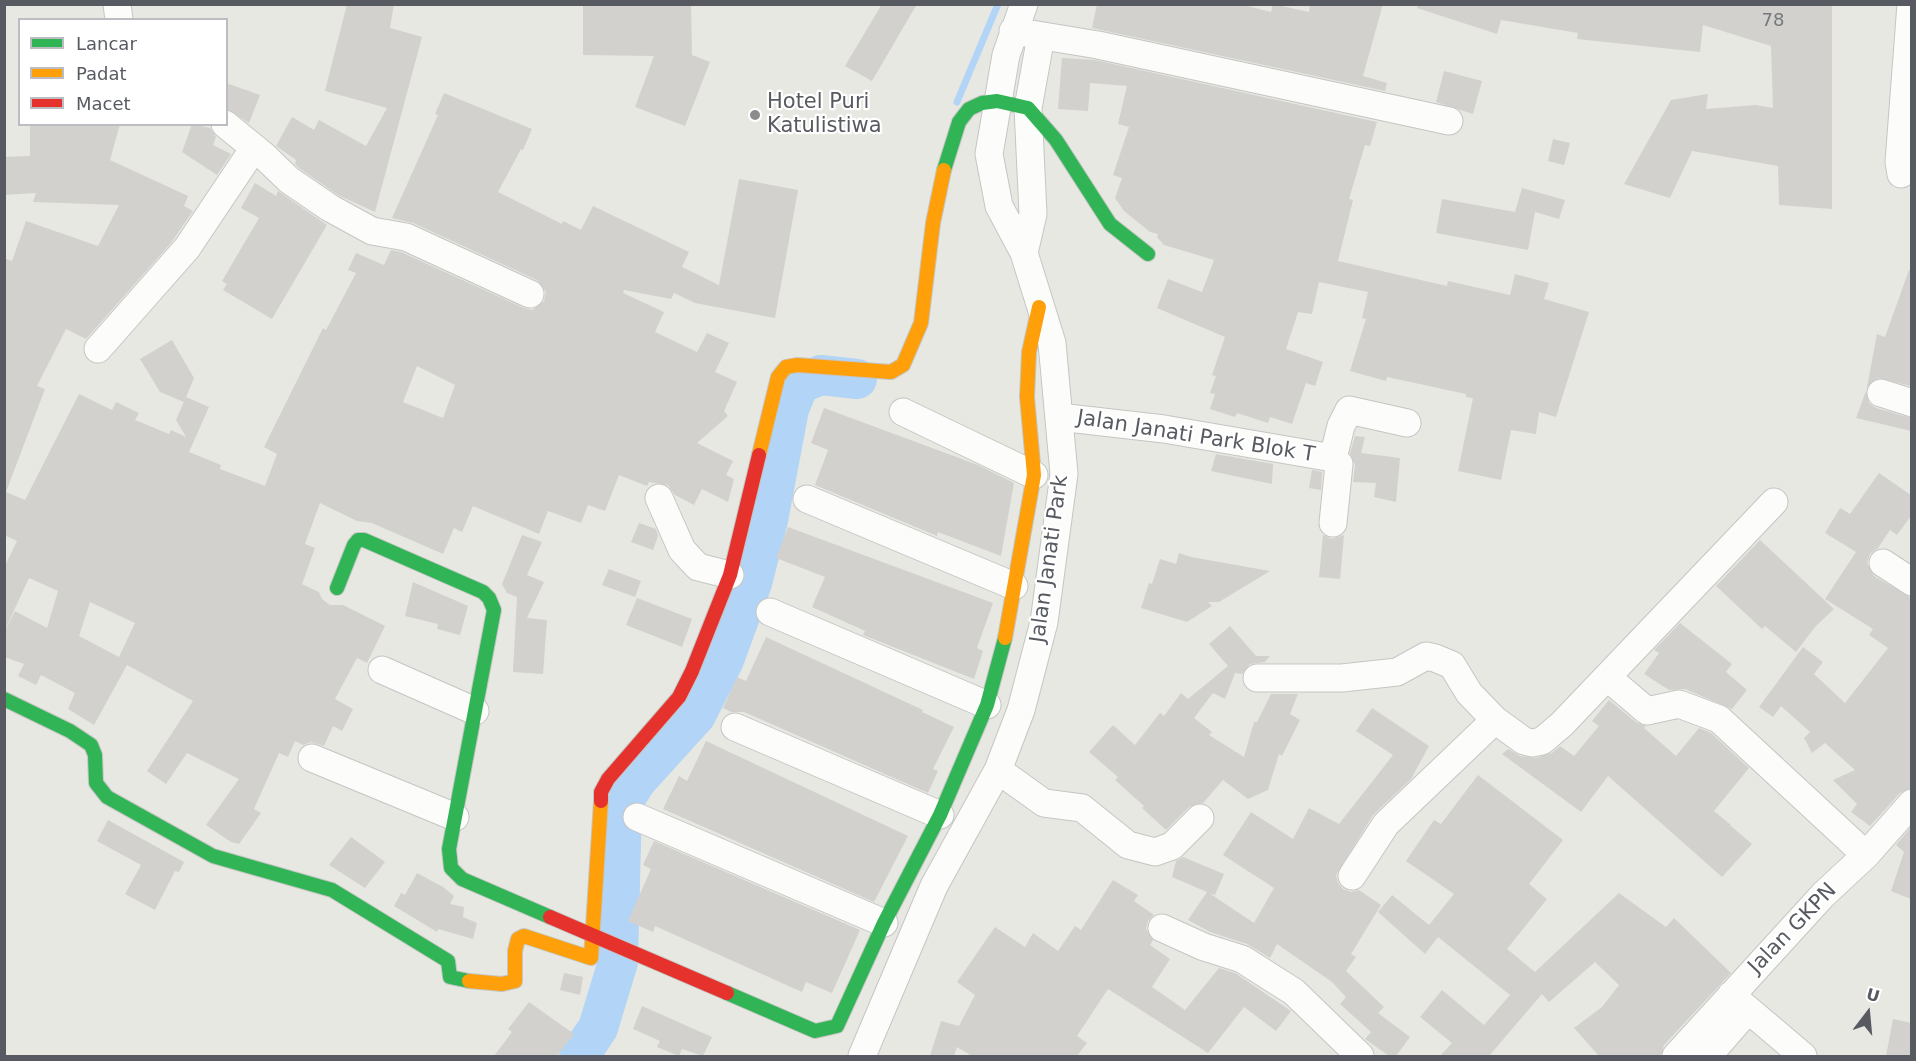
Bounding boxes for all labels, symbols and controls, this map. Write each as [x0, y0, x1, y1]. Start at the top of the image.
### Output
house number: 78 [1762, 10, 1784, 32]
legend [18, 18, 228, 126]
text: Lancar [76, 33, 137, 54]
text: Padat [76, 63, 127, 84]
place label: Hotel Puri Katulistiwa [767, 90, 882, 140]
text: Macet [76, 93, 131, 114]
marker: Hotel Puri Katulistiwa [748, 108, 762, 122]
street label: Jalan Janati Park Blok T [1075, 406, 1317, 468]
street label: Jalan Janati Park [1026, 474, 1074, 644]
street label: Jalan GKPN [1744, 878, 1842, 980]
north arrow [1838, 983, 1898, 1043]
text: U [1864, 984, 1882, 1006]

